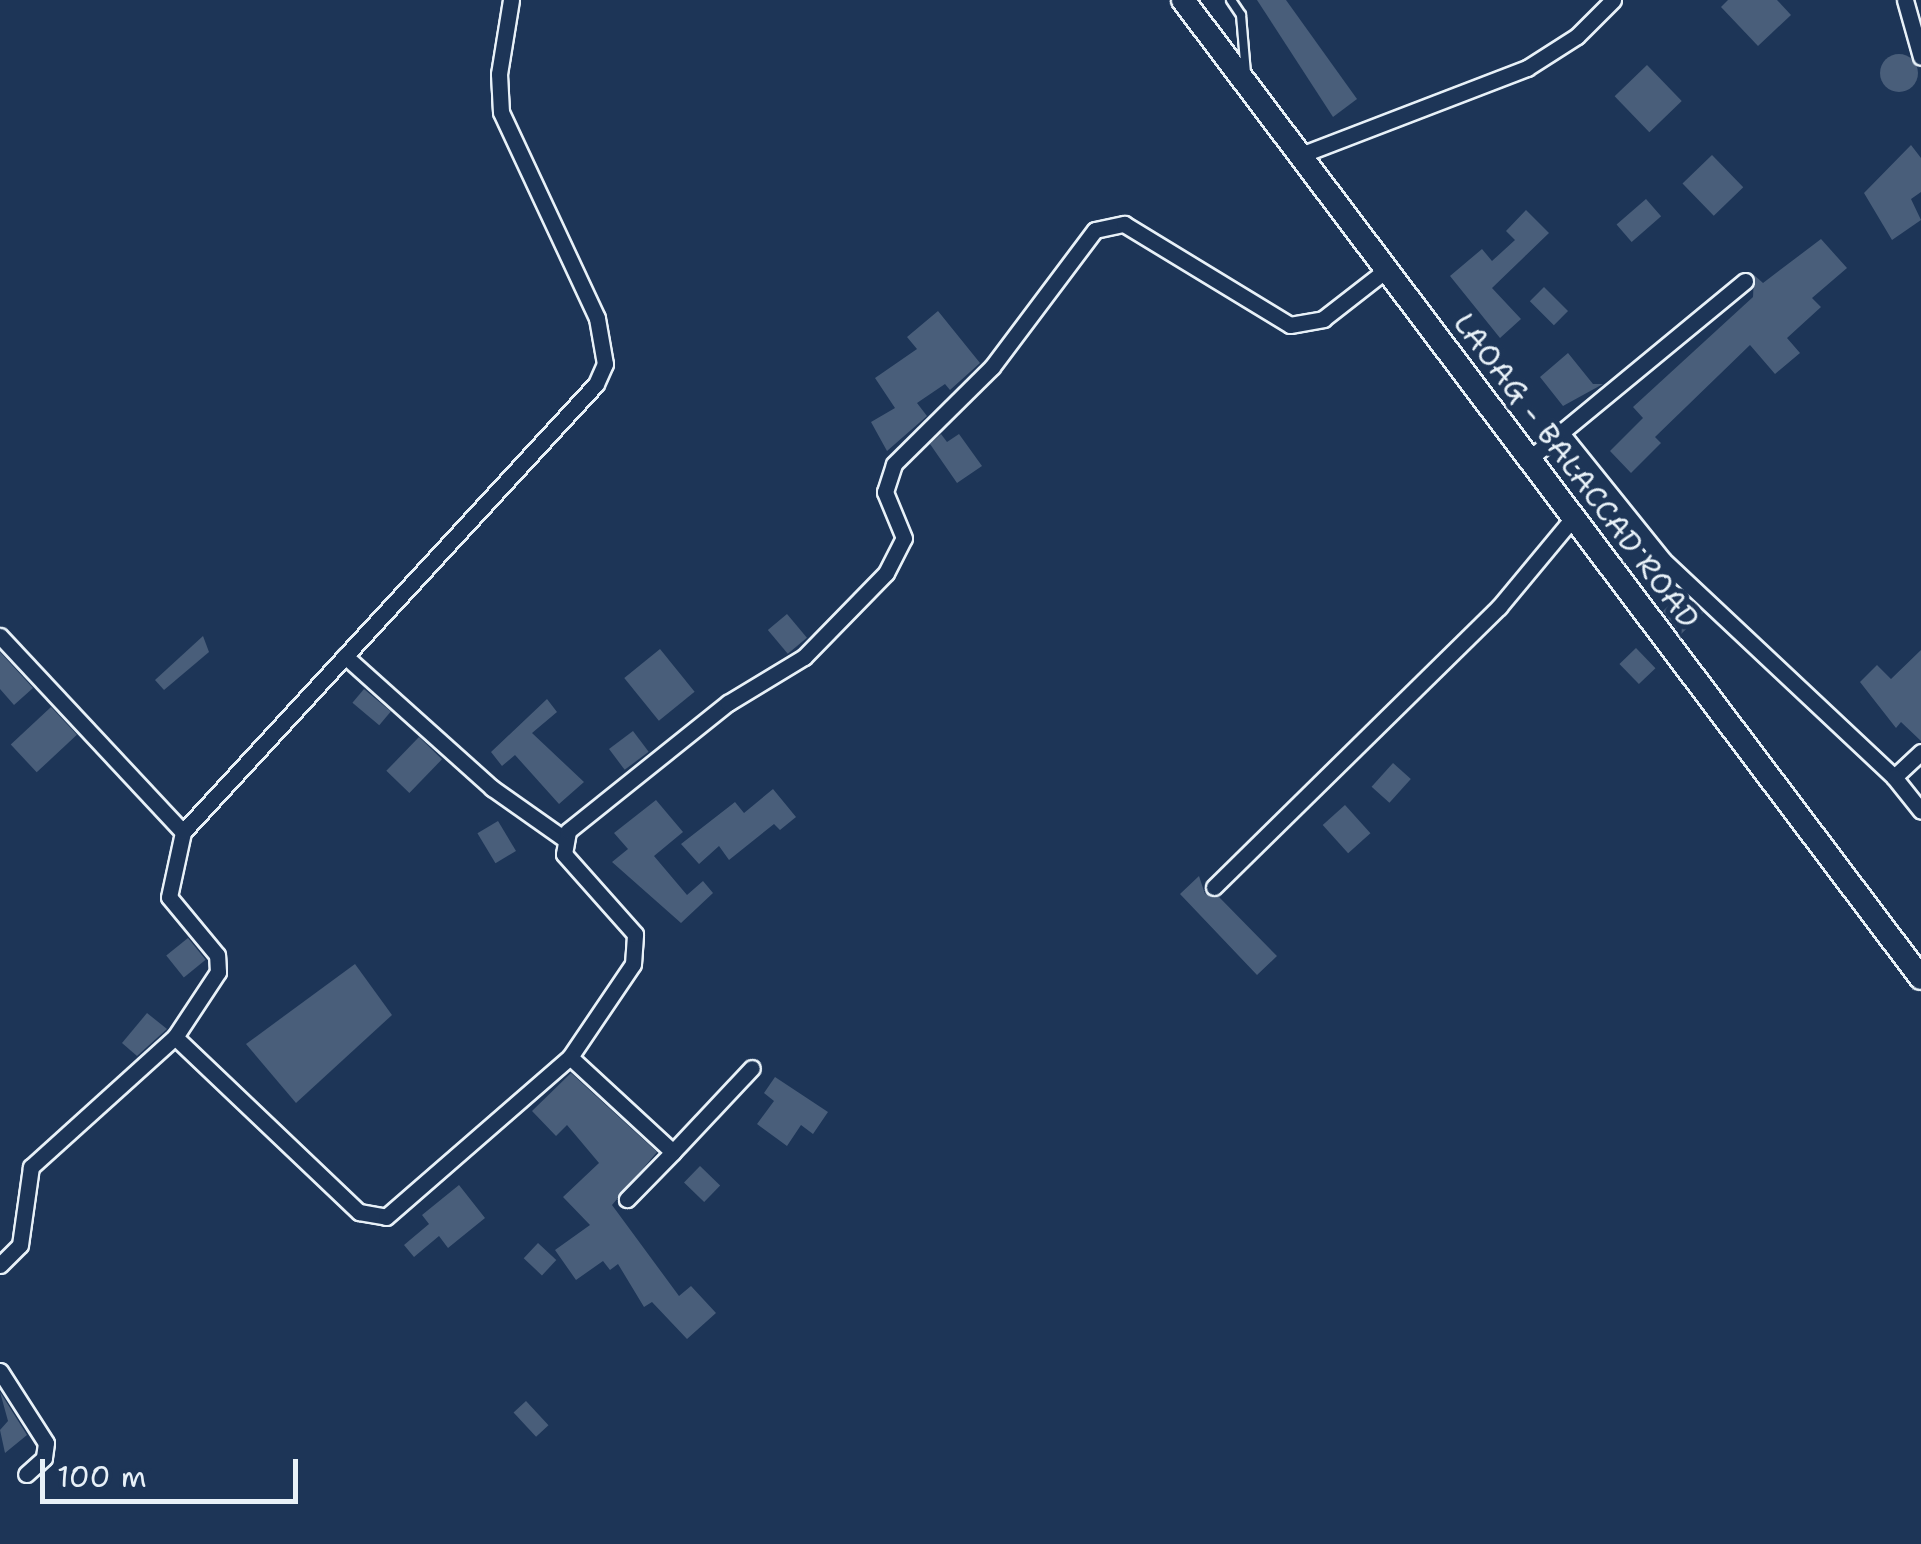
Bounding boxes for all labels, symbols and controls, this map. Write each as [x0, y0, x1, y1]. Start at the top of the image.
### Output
street label: LAOAG - BALACCAD ROAD [1446, 306, 1706, 636]
scale bar [45, 1439, 302, 1501]
text: 100 m [57, 1456, 147, 1497]

